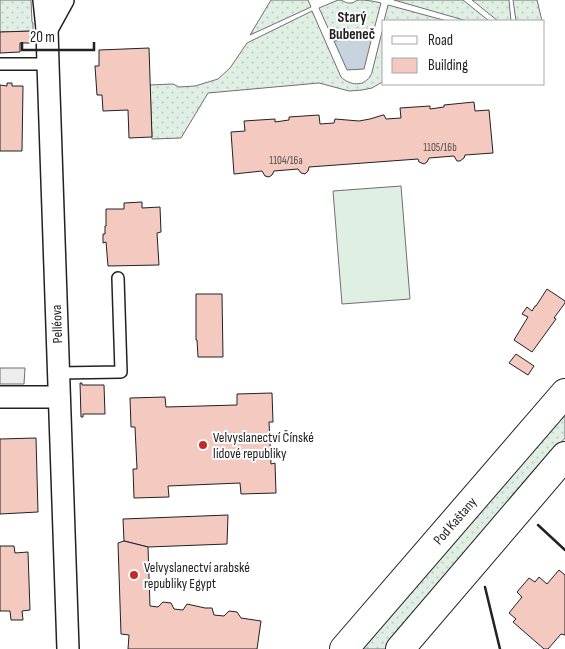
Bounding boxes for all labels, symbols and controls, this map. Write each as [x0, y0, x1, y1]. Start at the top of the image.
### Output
district label: Starý Bubeneč [329, 8, 375, 44]
scale bar [22, 20, 95, 52]
legend [382, 20, 545, 85]
text: 20 m [30, 28, 55, 47]
text: Road [428, 31, 453, 50]
text: Building [428, 56, 468, 75]
house number: 1105/16b [423, 141, 457, 154]
house number: 1104/16a [269, 154, 303, 167]
street label: Pelléova [48, 304, 66, 344]
place label: Velvyslanectví Čínské lidové republiky [213, 429, 314, 462]
marker: Velvyslanectví Čínské lidové republiky [197, 439, 209, 451]
street label: Pod Kaštany [430, 493, 481, 548]
place label: Velvyslanectví arabské republiky Egypt [144, 559, 250, 592]
marker: Velvyslanectví arabské republiky Egypt [128, 569, 140, 581]

